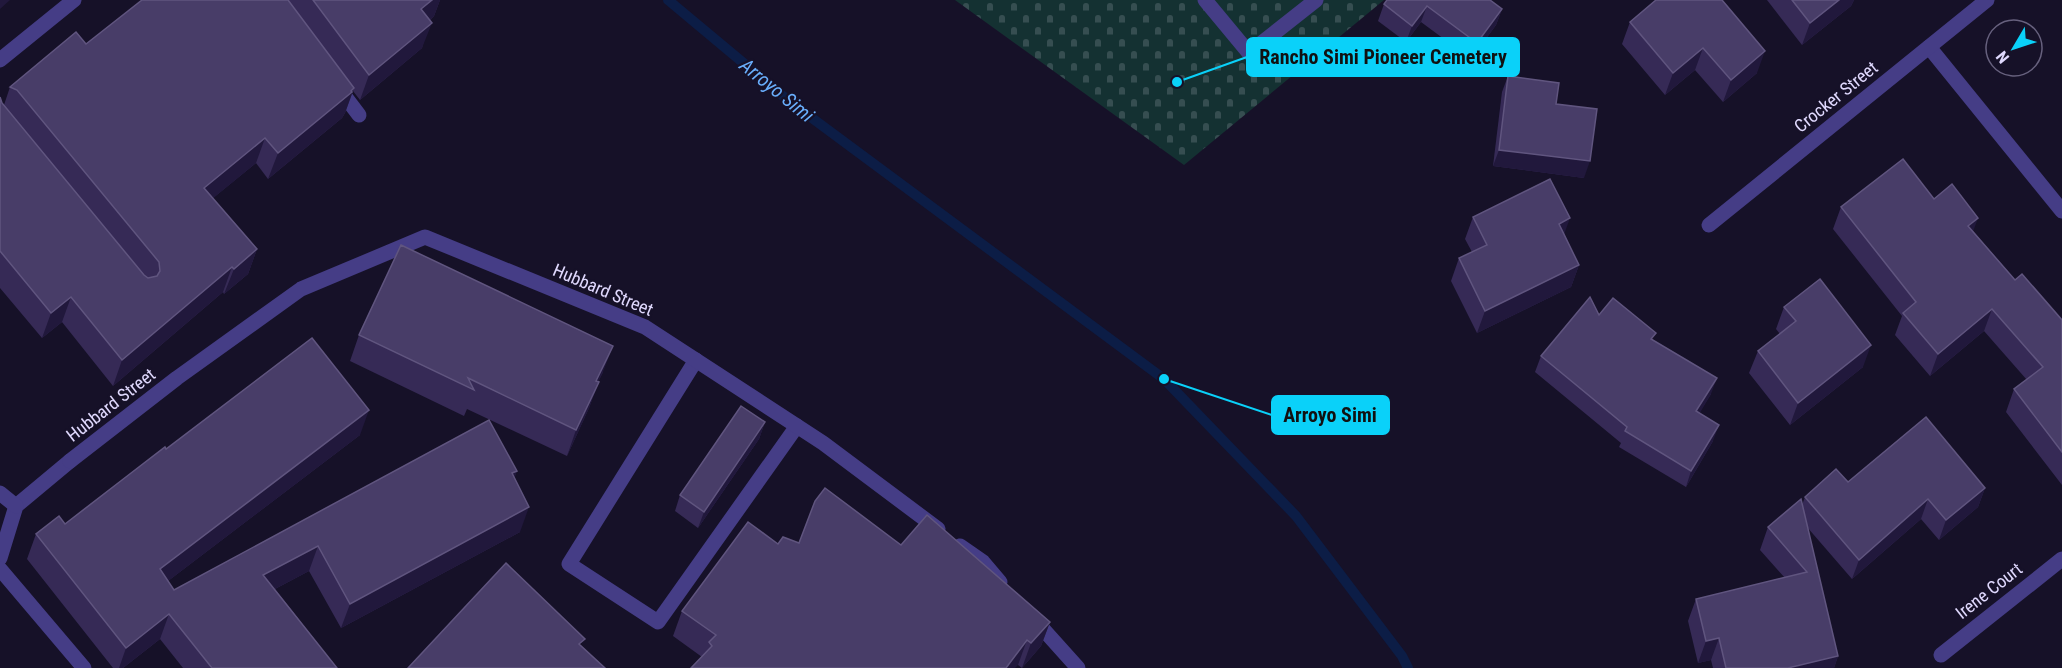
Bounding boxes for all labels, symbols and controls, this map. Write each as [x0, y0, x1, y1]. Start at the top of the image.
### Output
north arrow [1984, 18, 2044, 78]
callout: Rancho Simi Pioneer Cemetery [1247, 38, 1519, 76]
text: Rancho Simi Pioneer Cemetery [1259, 45, 1507, 69]
text: N [1992, 47, 2013, 67]
water label: Arroyo Simi [734, 52, 819, 127]
street label: Crocker Street [1790, 57, 1882, 137]
street label: Hubbard Street [550, 259, 656, 320]
street label: Hubbard Street [62, 363, 159, 446]
callout: Arroyo Simi [1272, 396, 1389, 434]
text: Arroyo Simi [1283, 403, 1377, 427]
street label: Irene Court [1951, 558, 2026, 623]

